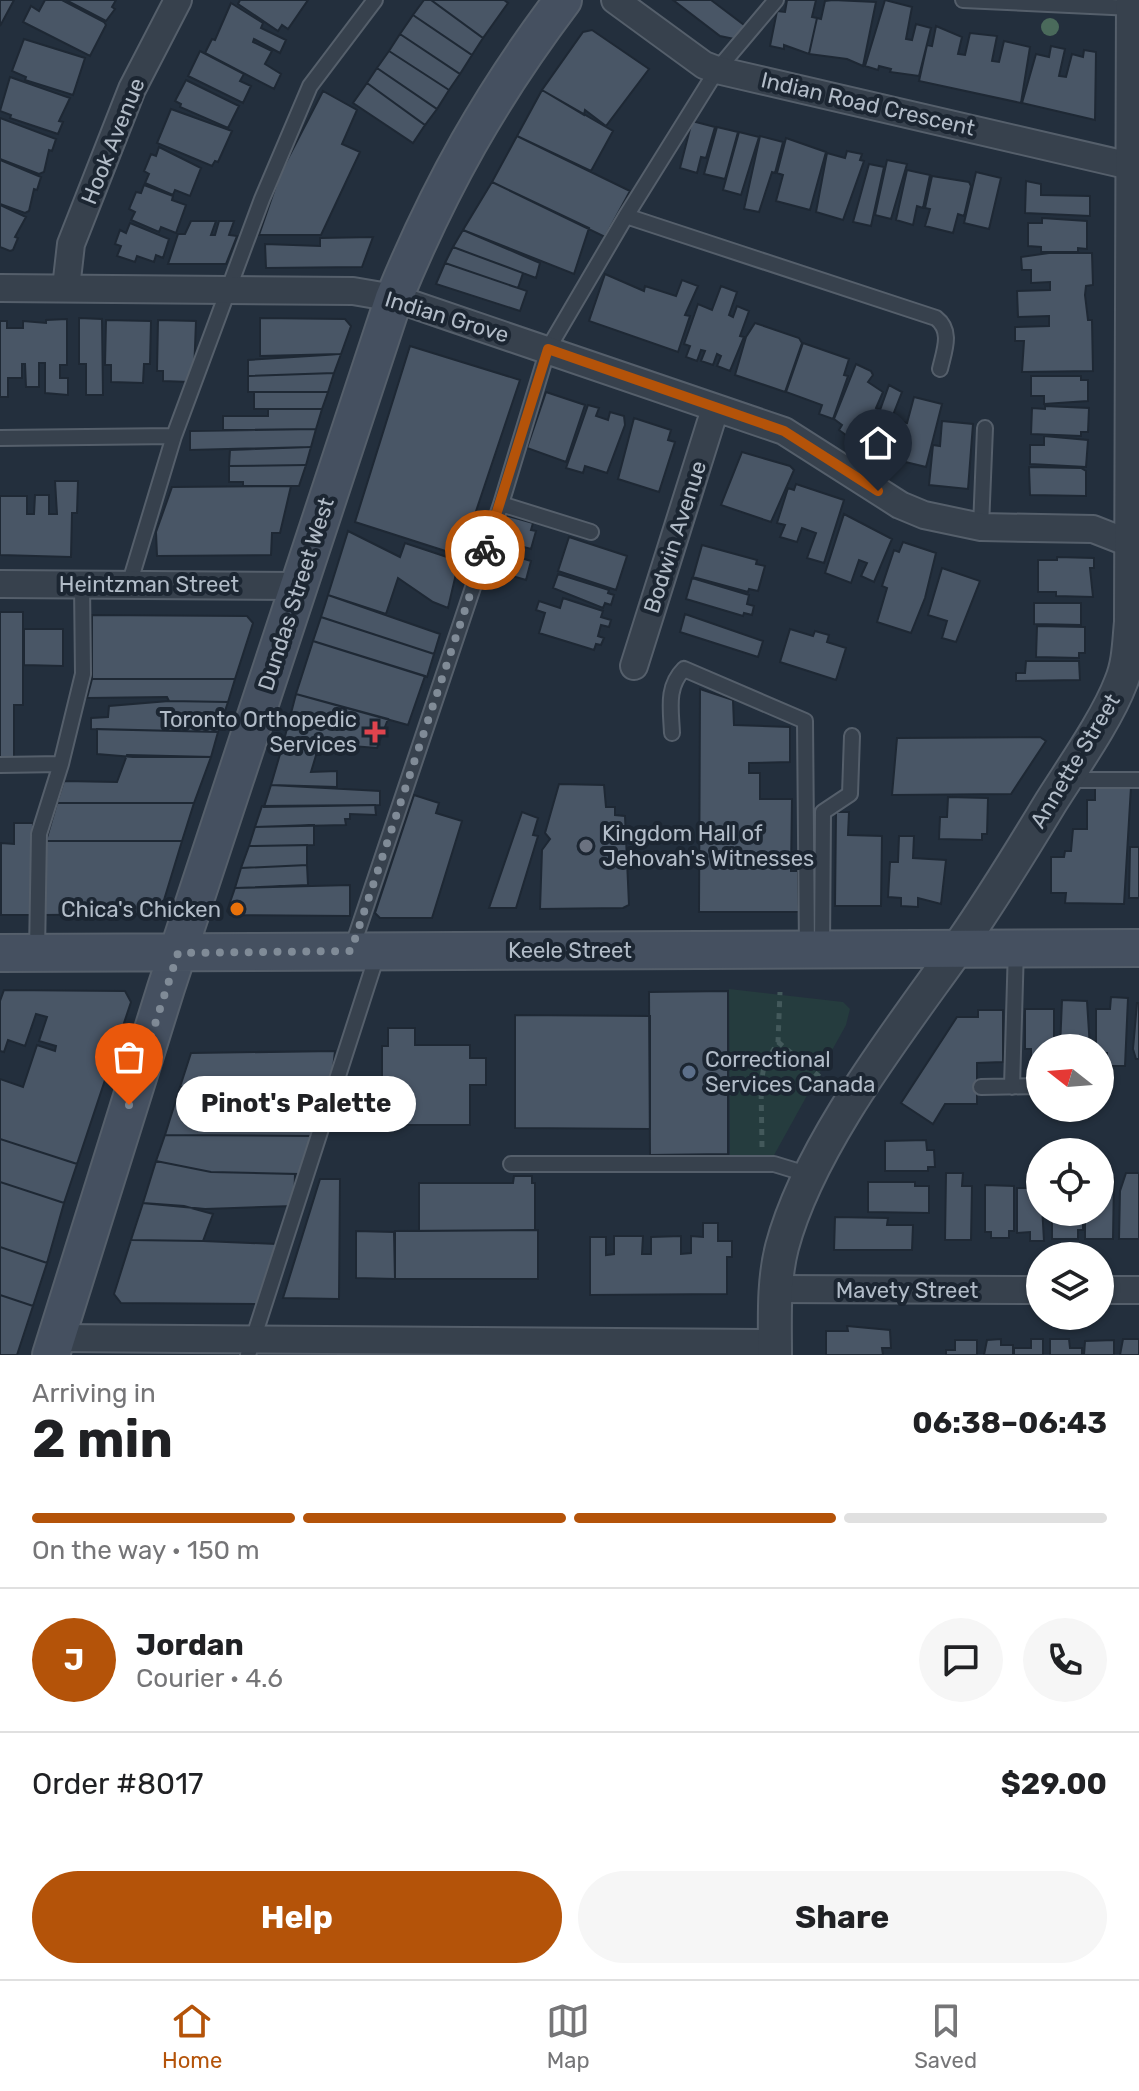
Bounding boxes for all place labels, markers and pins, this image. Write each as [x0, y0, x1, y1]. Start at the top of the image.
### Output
pin [844, 409, 912, 491]
place label: Toronto Orthopedic Services [159, 706, 357, 758]
marker: Toronto Orthopedic Services [364, 721, 386, 743]
place label: Kingdom Hall of Jehovah's Witnesses [602, 820, 814, 872]
marker: Kingdom Hall of Jehovah's Witnesses [577, 837, 595, 855]
place label: Chica's Chicken [61, 896, 221, 923]
marker: Chica's Chicken [228, 900, 246, 918]
pin [95, 1023, 163, 1105]
place label: Correctional Services Canada [705, 1046, 875, 1098]
marker: Correctional Services Canada [680, 1063, 698, 1081]
callout: Pinot's Palette [177, 1077, 417, 1133]

